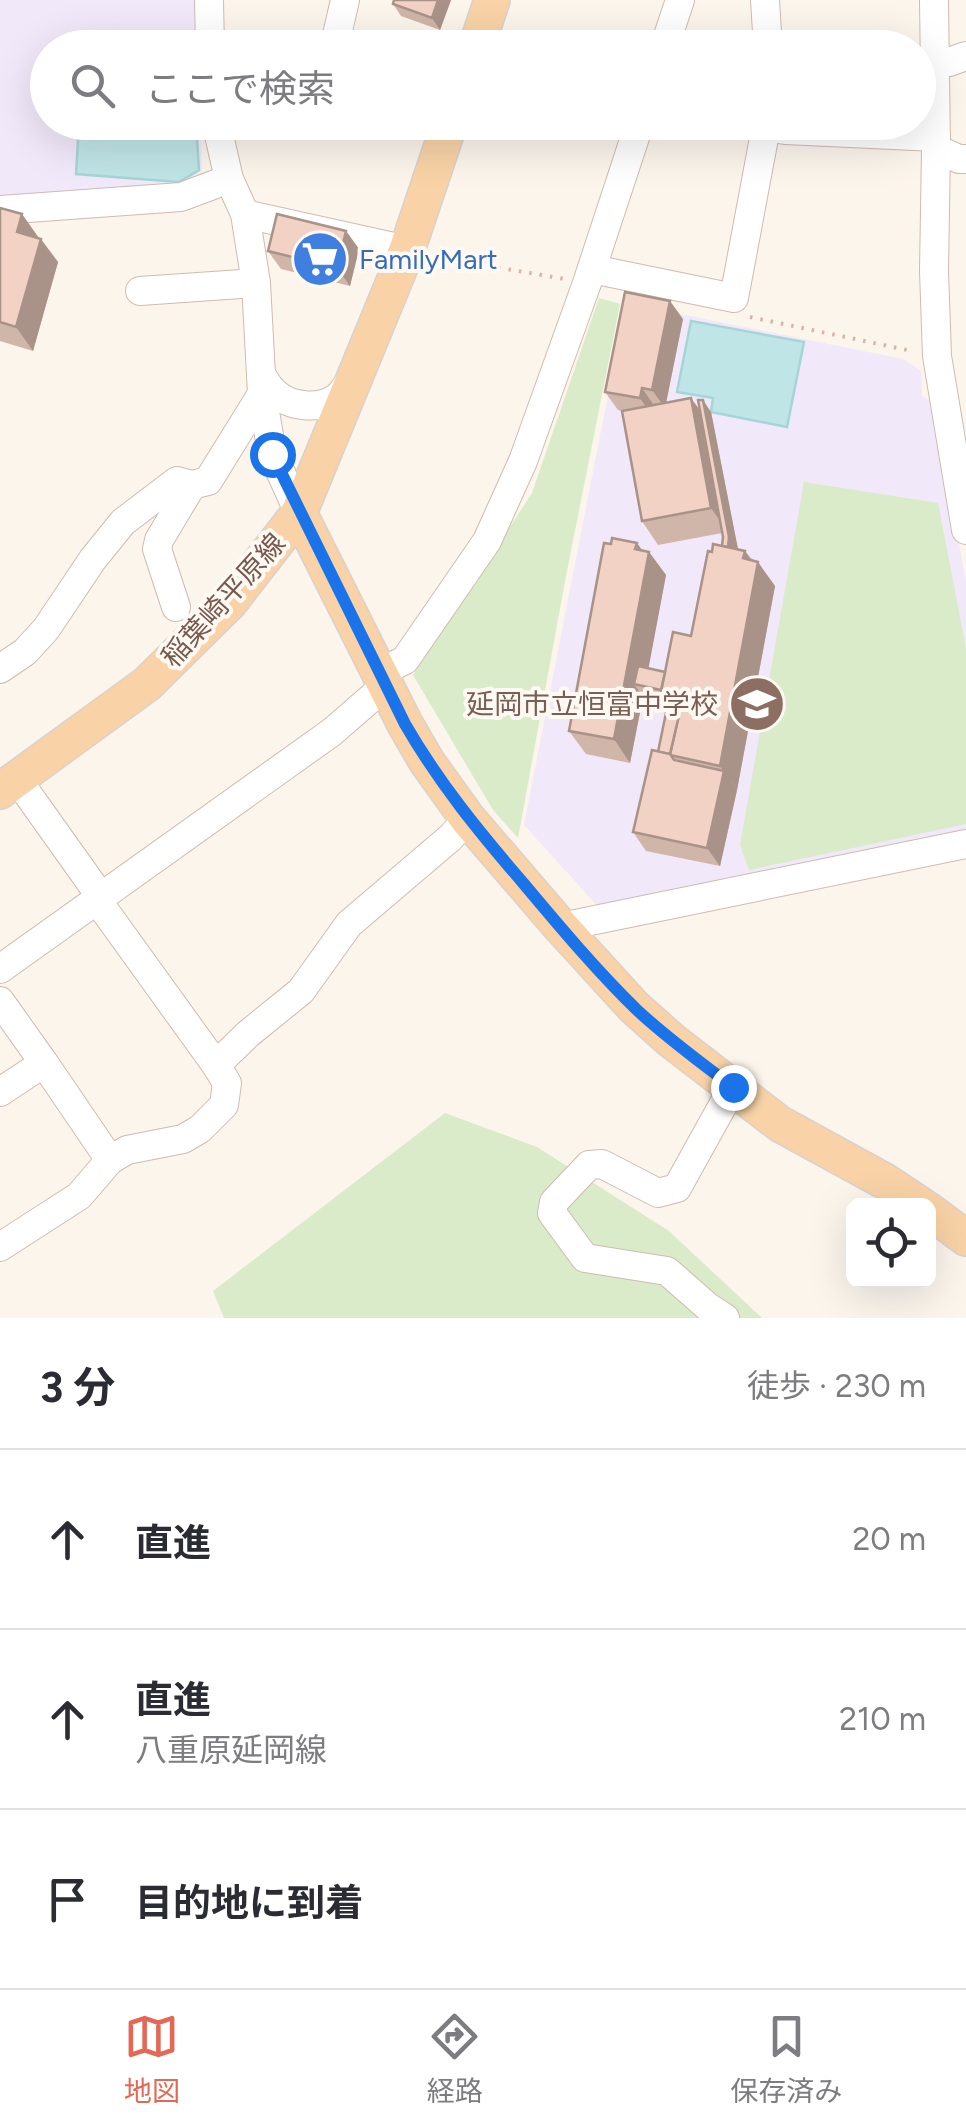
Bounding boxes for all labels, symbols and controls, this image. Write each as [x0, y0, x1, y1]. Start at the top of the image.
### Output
search box [30, 30, 936, 140]
icon: search [65, 58, 120, 113]
text: ここで検索 [145, 66, 335, 112]
supermarket icon: FamilyMart [290, 229, 350, 289]
place label: FamilyMart [359, 242, 498, 276]
route start [250, 432, 296, 478]
street label: 稲葉崎平原線 [154, 526, 292, 674]
school or university icon: 延岡市立恒富中学校 [727, 674, 787, 734]
place label: 延岡市立恒富中学校 [466, 687, 718, 721]
route end [711, 1065, 757, 1111]
map controls [846, 1198, 936, 1288]
button: locate [846, 1198, 936, 1288]
text: 3 分 [40, 1362, 115, 1413]
text: 徒歩 · 230 m [747, 1367, 926, 1405]
icon: ahead [40, 1512, 95, 1567]
text: 直進 [135, 1520, 211, 1566]
text: 20 m [852, 1520, 926, 1558]
text: 直進 [135, 1677, 211, 1723]
icon: ahead [40, 1692, 95, 1747]
text: 210 m [839, 1700, 926, 1738]
text: 八重原延岡線 [135, 1731, 327, 1769]
icon: arrive [40, 1872, 95, 1927]
text: 目的地に到着 [135, 1880, 363, 1926]
tab: 地図 [124, 2009, 180, 2109]
tab: 経路 [427, 2009, 483, 2109]
tab: 保存済み [730, 2009, 842, 2109]

